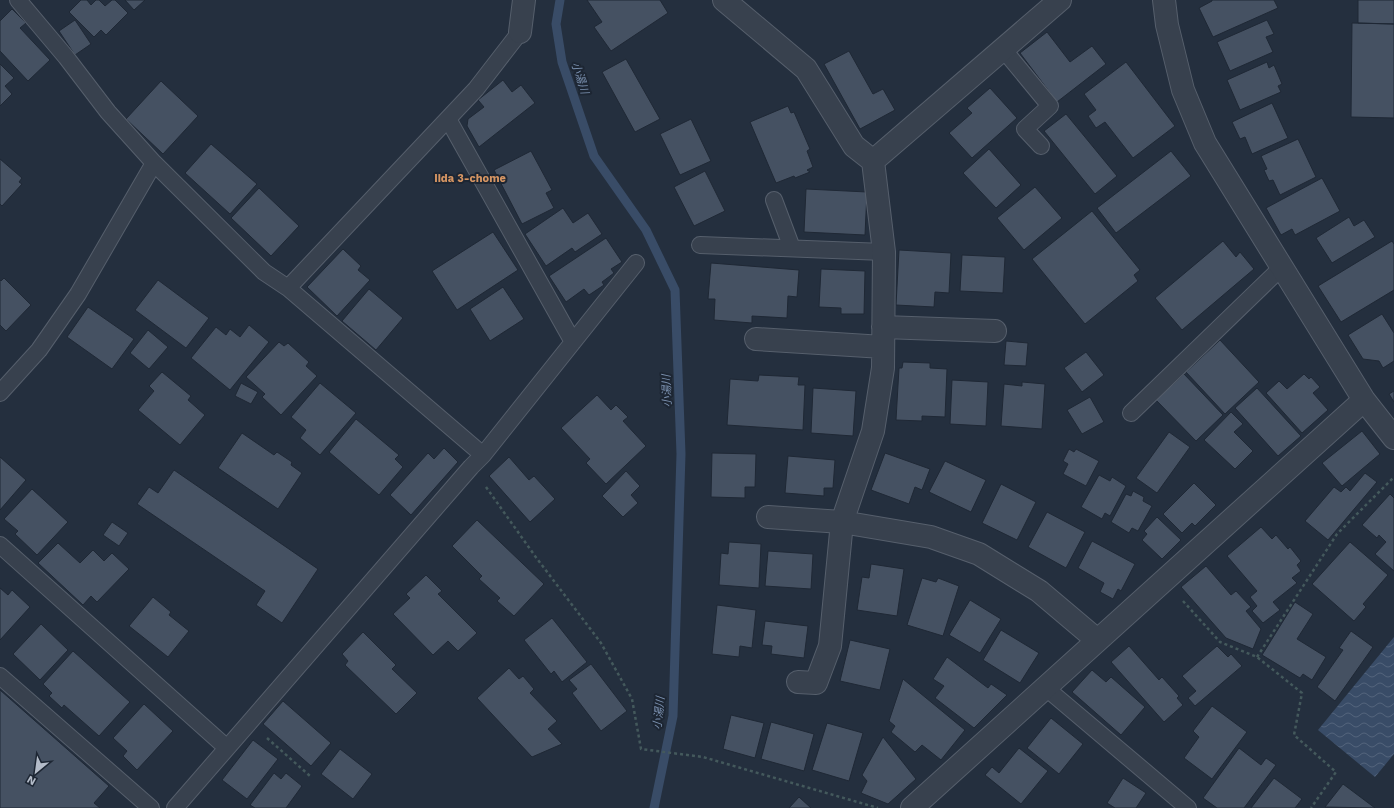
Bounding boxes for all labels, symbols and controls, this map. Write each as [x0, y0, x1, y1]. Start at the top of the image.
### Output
water label: 小湯川 [569, 60, 592, 97]
district label: Iida 3-chome [434, 172, 506, 185]
water label: 小湯川 [660, 373, 674, 408]
water label: 小湯川 [651, 695, 667, 730]
north arrow [16, 752, 56, 792]
text: N [25, 773, 38, 788]

